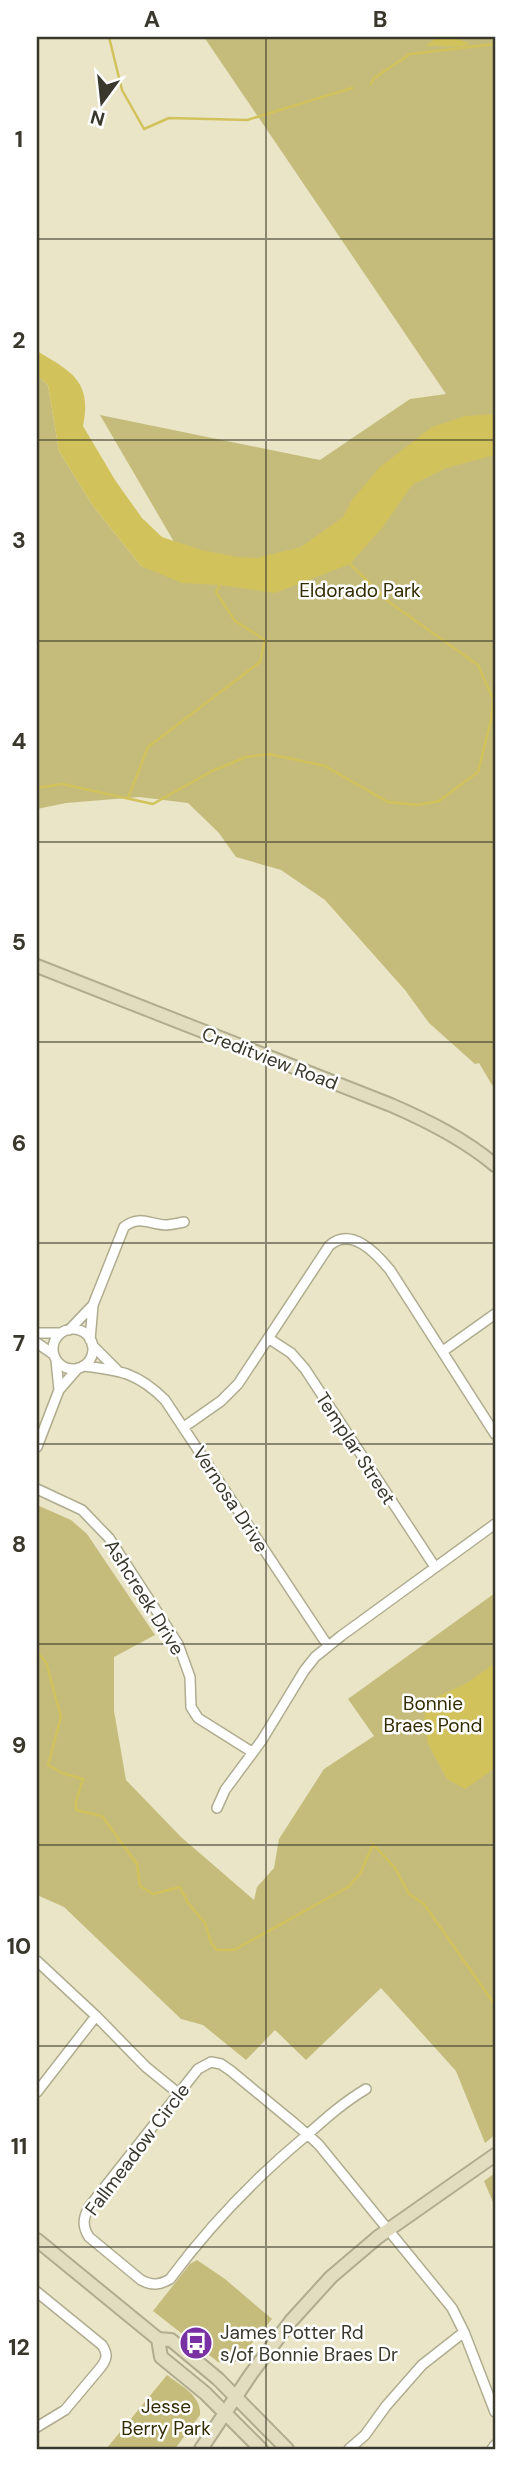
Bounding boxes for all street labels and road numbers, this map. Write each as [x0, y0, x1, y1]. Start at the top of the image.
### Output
street label: Creditview Road [198, 1021, 341, 1096]
street label: Templar Street [310, 1387, 401, 1509]
street label: Vernosa Drive [187, 1442, 274, 1557]
street label: Ashcreek Drive [99, 1535, 190, 1660]
street label: Fallmeadow Circle [79, 2078, 195, 2221]

